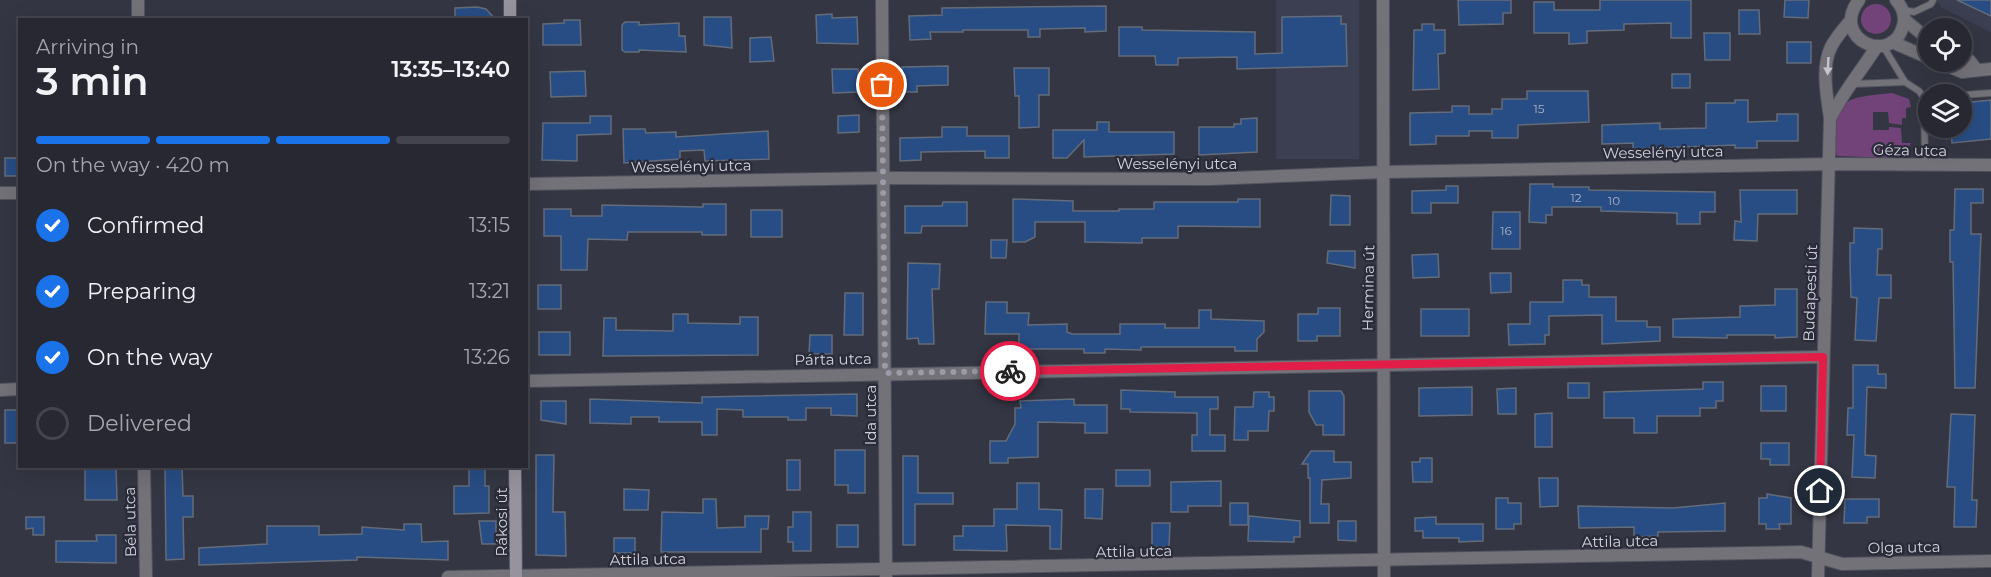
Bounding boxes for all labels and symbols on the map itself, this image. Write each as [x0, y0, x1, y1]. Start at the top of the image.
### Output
one-way arrow [1823, 56, 1832, 75]
pin [856, 59, 907, 110]
house number: 15 [1533, 101, 1545, 116]
street label: Géza utca [1873, 140, 1947, 160]
street label: Wesselényi utca [1602, 141, 1724, 163]
street label: Wesselényi utca [1117, 154, 1237, 173]
street label: Wesselényi utca [630, 155, 752, 177]
house number: 12 [1570, 190, 1582, 205]
house number: 10 [1608, 193, 1620, 208]
house number: 16 [1500, 223, 1512, 238]
street label: Budapesti út [1799, 244, 1821, 342]
street label: Hermina út [1358, 245, 1378, 331]
courier [980, 341, 1040, 401]
street label: Párta utca [794, 349, 872, 369]
street label: Ida utca [861, 385, 880, 445]
pin [1794, 465, 1845, 516]
street label: Béla utca [120, 487, 140, 557]
street label: Rákosi út [492, 487, 511, 557]
street label: Attila utca [1581, 531, 1659, 551]
street label: Olga utca [1867, 537, 1941, 557]
street label: Attila utca [1095, 541, 1173, 561]
street label: Attila utca [609, 549, 687, 569]

